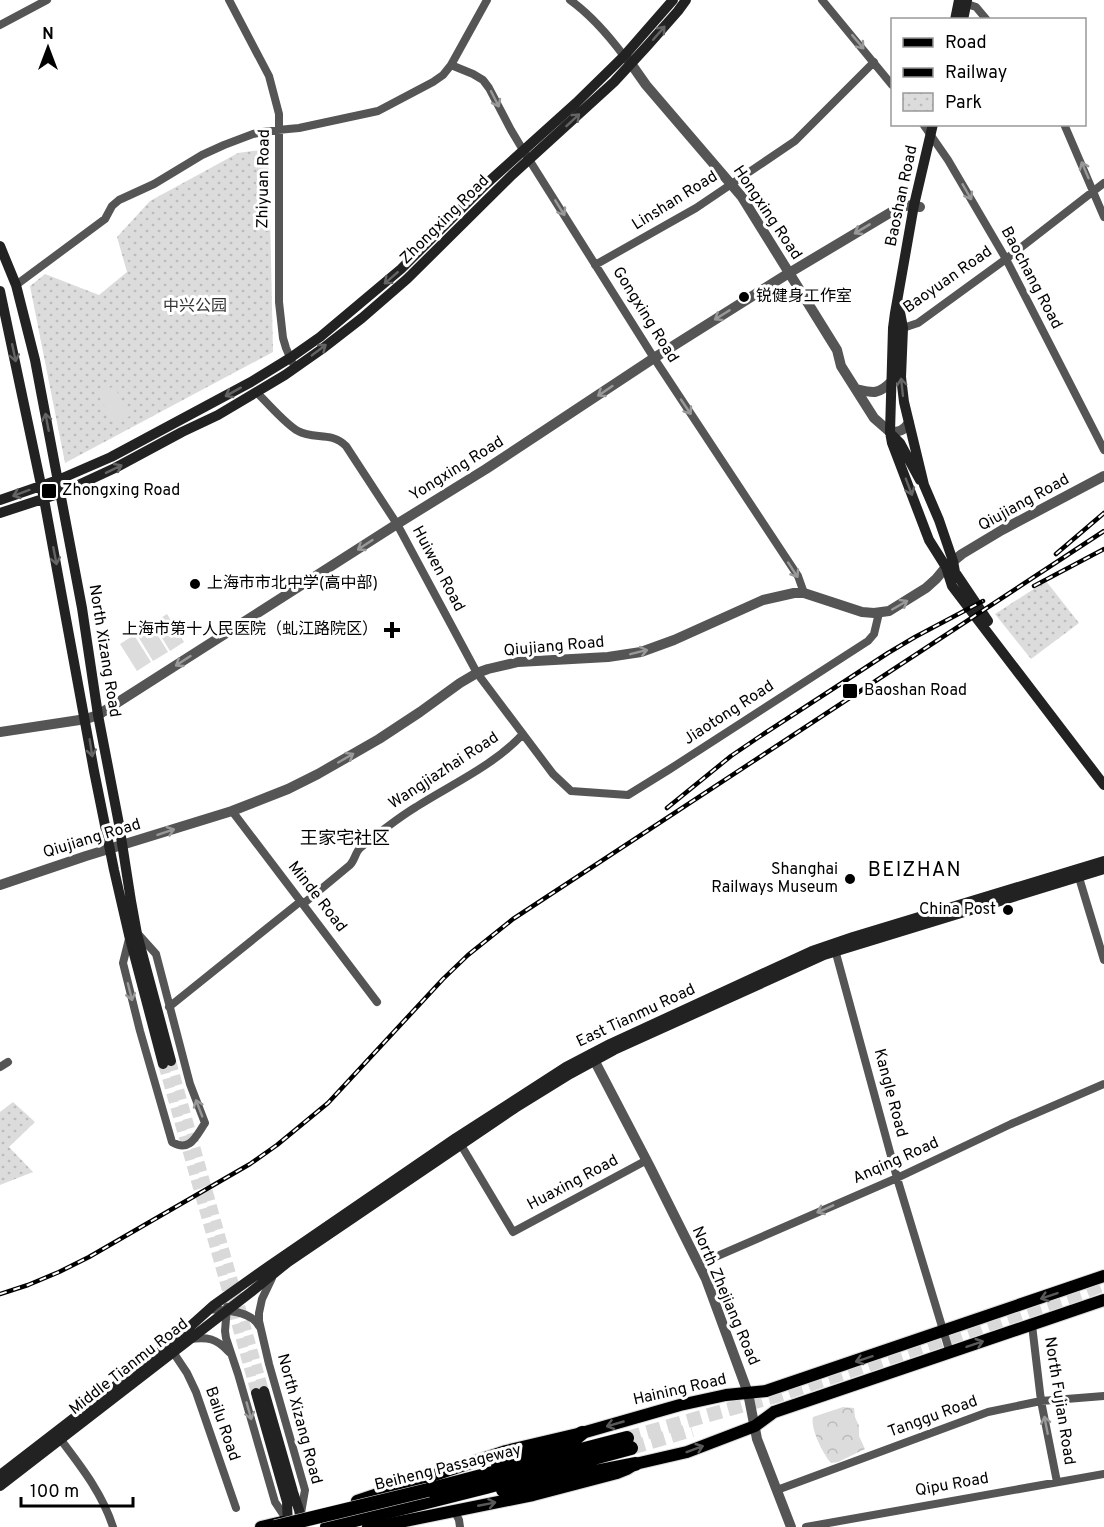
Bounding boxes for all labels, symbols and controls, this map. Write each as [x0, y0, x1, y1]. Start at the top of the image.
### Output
north arrow [18, 18, 78, 78]
legend [891, 18, 1086, 126]
text: N [42, 25, 54, 45]
one-way arrow [652, 26, 666, 41]
text: Road [945, 32, 987, 55]
one-way arrow [851, 34, 864, 50]
text: Railway [945, 62, 1007, 85]
one-way arrow [489, 90, 501, 107]
text: Park [945, 92, 982, 115]
one-way arrow [565, 113, 580, 127]
street label: Zhiyuan Road [253, 129, 275, 229]
street label: Baoshan Road [882, 144, 922, 248]
street label: Hongxing Road [728, 162, 806, 264]
one-way arrow [1078, 162, 1090, 180]
street label: Linshan Road [629, 167, 721, 235]
street label: Zhongxing Road [396, 171, 494, 269]
one-way arrow [961, 183, 973, 200]
one-way arrow [554, 199, 566, 216]
one-way arrow [854, 223, 871, 235]
street label: Baochang Road [996, 223, 1066, 333]
street label: Baoyuan Road [900, 242, 996, 318]
street label: Gongxing Road [607, 263, 683, 367]
one-way arrow [383, 271, 398, 285]
place label: 锐健身工作室 [756, 287, 852, 307]
marker: 锐健身工作室 [737, 290, 751, 304]
park label: 中兴公园 [163, 297, 227, 317]
one-way arrow [714, 310, 731, 322]
one-way arrow [9, 343, 20, 362]
one-way arrow [311, 344, 327, 357]
one-way arrow [896, 378, 907, 397]
one-way arrow [597, 385, 614, 397]
one-way arrow [225, 386, 242, 398]
one-way arrow [680, 398, 692, 415]
one-way arrow [41, 413, 52, 433]
street label: Yongxing Road [406, 432, 508, 506]
one-way arrow [105, 462, 123, 474]
street label: Qiujiang Road [975, 470, 1073, 536]
one-way arrow [904, 478, 915, 496]
place label: Zhongxing Road [62, 481, 180, 501]
marker: Zhongxing Road [40, 482, 58, 500]
one-way arrow [12, 489, 31, 500]
street label: Huiwen Road [407, 523, 469, 615]
one-way arrow [357, 539, 374, 551]
one-way arrow [50, 546, 61, 566]
one-way arrow [788, 561, 800, 578]
place label: 上海市市北中学(高中部) [207, 574, 378, 594]
marker: 上海市市北中学(高中部) [188, 577, 202, 591]
street label: North Xizang Road [84, 583, 124, 719]
one-way arrow [891, 599, 908, 611]
place label: 上海市第十人民医院（虬江路院区） [122, 620, 378, 640]
marker: 上海市第十人民医院（虬江路院区） [383, 621, 401, 639]
street label: Qiujiang Road [503, 633, 605, 661]
one-way arrow [629, 646, 648, 658]
one-way arrow [175, 655, 192, 667]
street label: Jiaotong Road [680, 676, 778, 750]
place label: Baoshan Road [864, 681, 967, 701]
marker: Baoshan Road [841, 682, 859, 700]
street label: Wangjiazhai Road [385, 728, 503, 814]
one-way arrow [85, 738, 96, 757]
one-way arrow [337, 752, 354, 764]
street label: Qiujiang Road [41, 815, 143, 863]
one-way arrow [156, 826, 175, 837]
district label: 王家宅社区 [300, 828, 390, 851]
street label: Minde Road [283, 858, 351, 936]
district label: BEIZHAN [868, 858, 962, 884]
place label: Shanghai Railways Museum [711, 860, 838, 898]
marker: Shanghai Railways Museum [843, 872, 857, 886]
place label: China Post [919, 900, 996, 920]
marker: China Post [1001, 903, 1015, 917]
street label: East Tianmu Road [573, 980, 699, 1052]
one-way arrow [125, 982, 137, 1001]
street label: Kangle Road [869, 1047, 911, 1139]
one-way arrow [193, 1100, 204, 1118]
street label: Anqing Road [850, 1133, 942, 1189]
street label: Huaxing Road [524, 1151, 622, 1215]
one-way arrow [816, 1204, 834, 1216]
street label: North Zhejiang Road [687, 1223, 763, 1369]
one-way arrow [1040, 1291, 1059, 1302]
street label: Middle Tianmu Road [66, 1314, 192, 1420]
street label: North Fujian Road [1039, 1335, 1079, 1467]
one-way arrow [965, 1338, 984, 1349]
street label: North Xizang Road [272, 1352, 326, 1486]
one-way arrow [855, 1354, 874, 1365]
street label: Haining Road [631, 1370, 729, 1410]
street label: Bailu Road [200, 1384, 244, 1464]
street label: Tanggu Road [885, 1392, 981, 1442]
one-way arrow [244, 1401, 255, 1420]
one-way arrow [1040, 1415, 1051, 1435]
one-way arrow [606, 1419, 625, 1430]
street label: Beiheng Passageway [373, 1440, 523, 1496]
one-way arrow [685, 1442, 704, 1453]
street label: Qipu Road [914, 1469, 990, 1501]
scale bar [21, 1470, 134, 1508]
text: 100 m [30, 1481, 79, 1504]
one-way arrow [477, 1498, 496, 1509]

